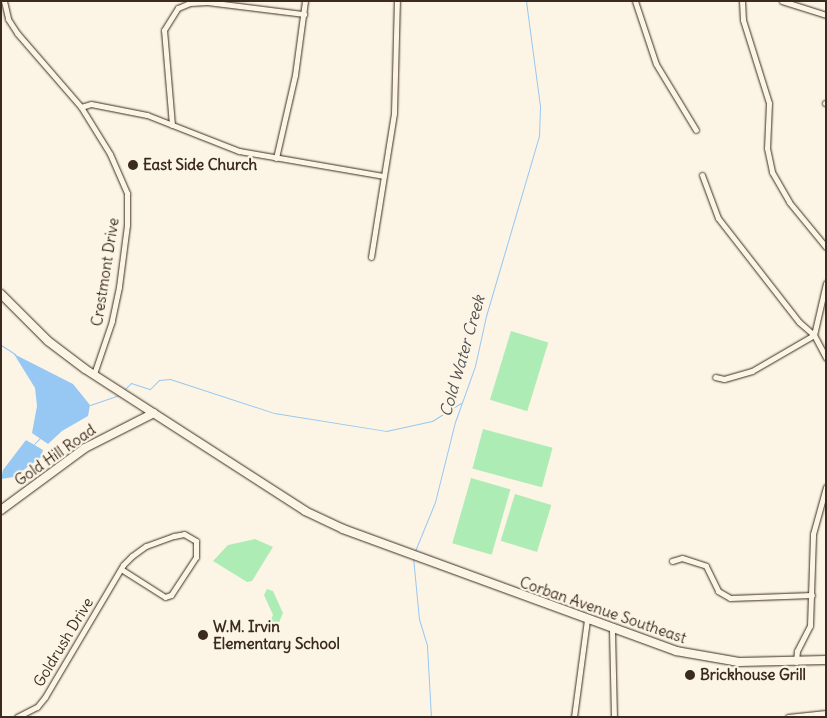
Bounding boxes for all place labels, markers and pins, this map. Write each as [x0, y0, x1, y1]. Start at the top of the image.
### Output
place label: East Side Church [143, 156, 257, 174]
marker: East Side Church [127, 159, 139, 171]
place label: W.M. Irvin Elementary School [213, 617, 340, 652]
marker: W.M. Irvin Elementary School [197, 629, 209, 641]
place label: Brickhouse Grill [700, 666, 806, 684]
marker: Brickhouse Grill [684, 669, 696, 681]

